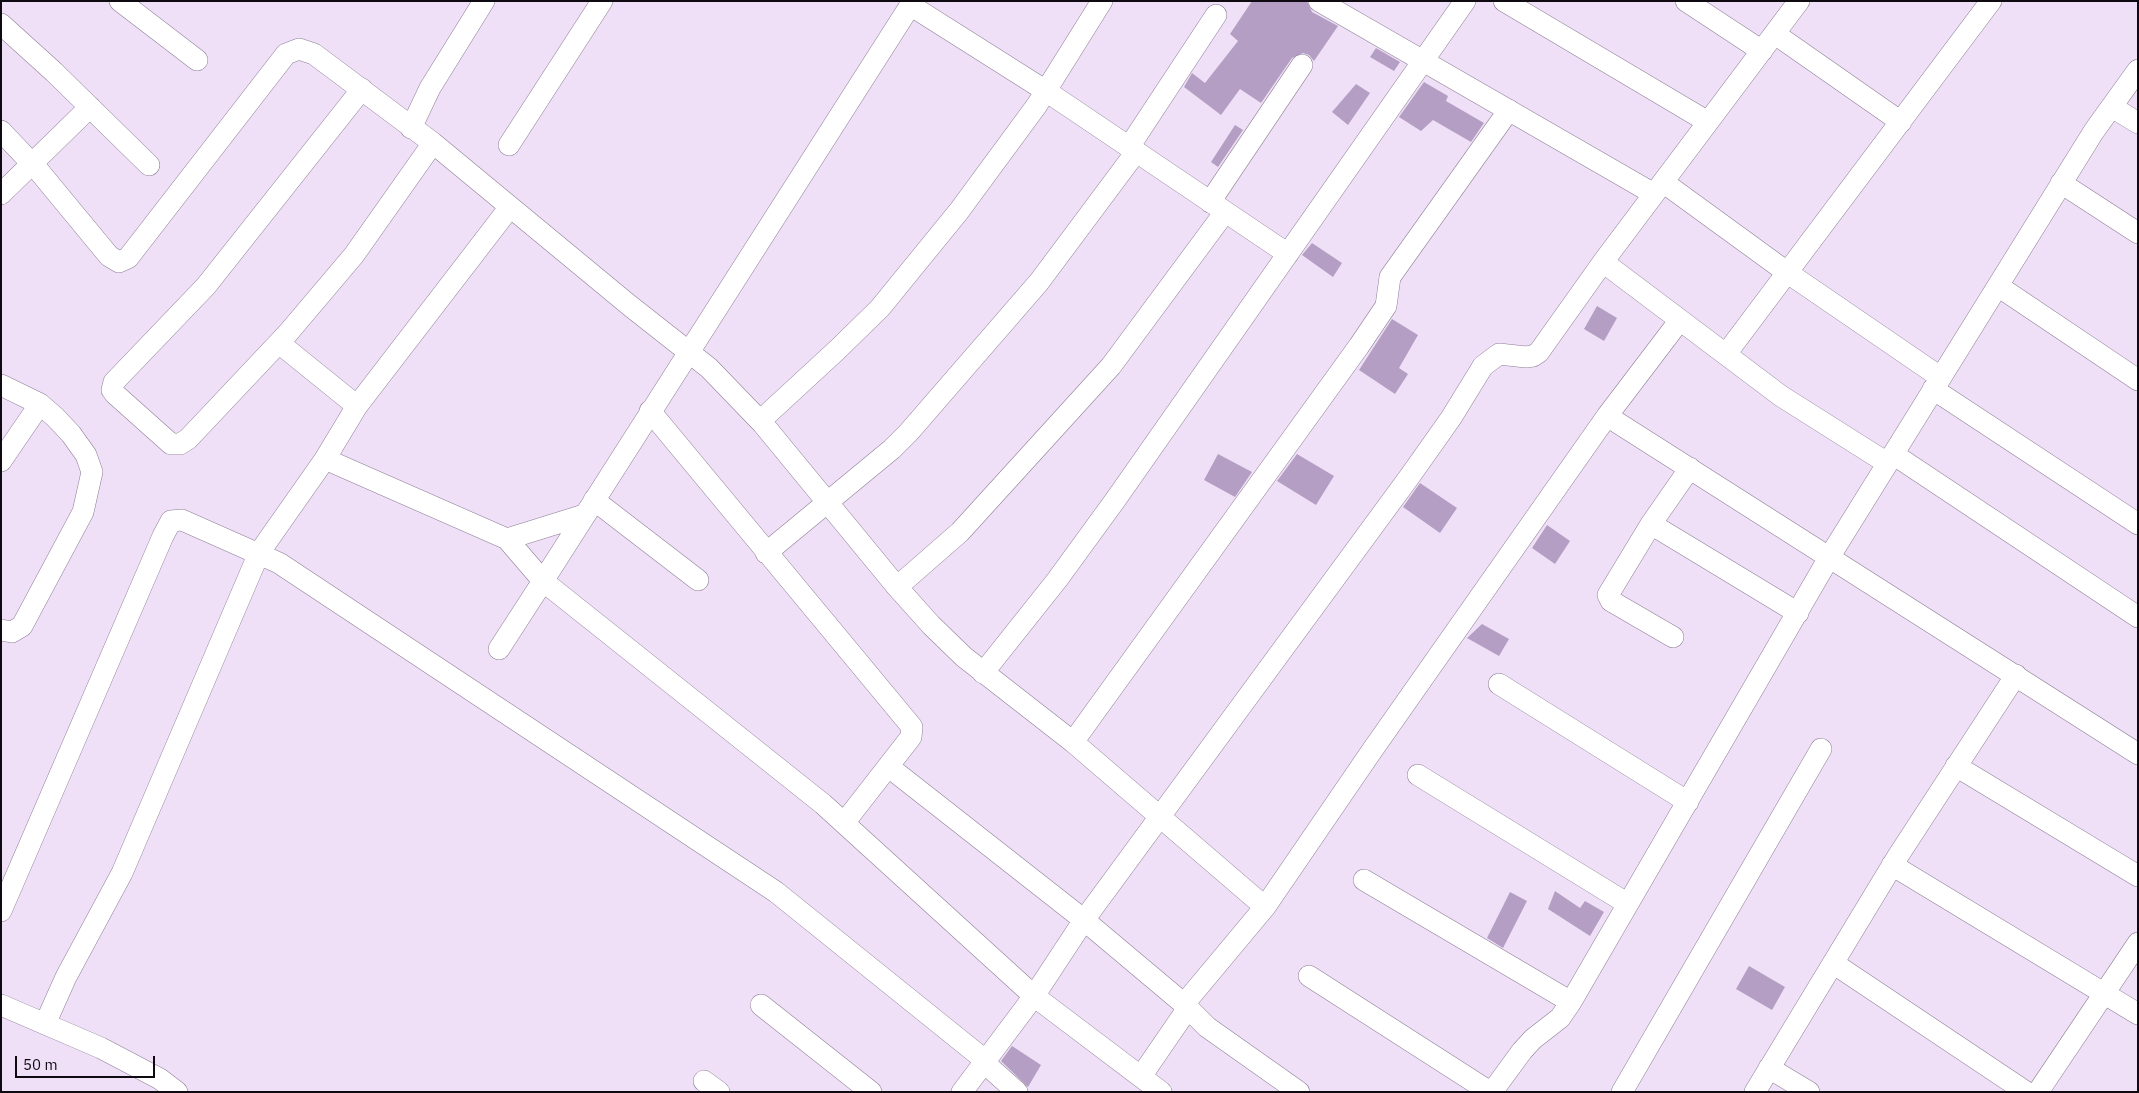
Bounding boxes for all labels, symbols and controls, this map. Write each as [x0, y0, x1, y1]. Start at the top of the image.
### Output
scale bar [18, 1046, 158, 1078]
text: 50 m [23, 1055, 58, 1074]

